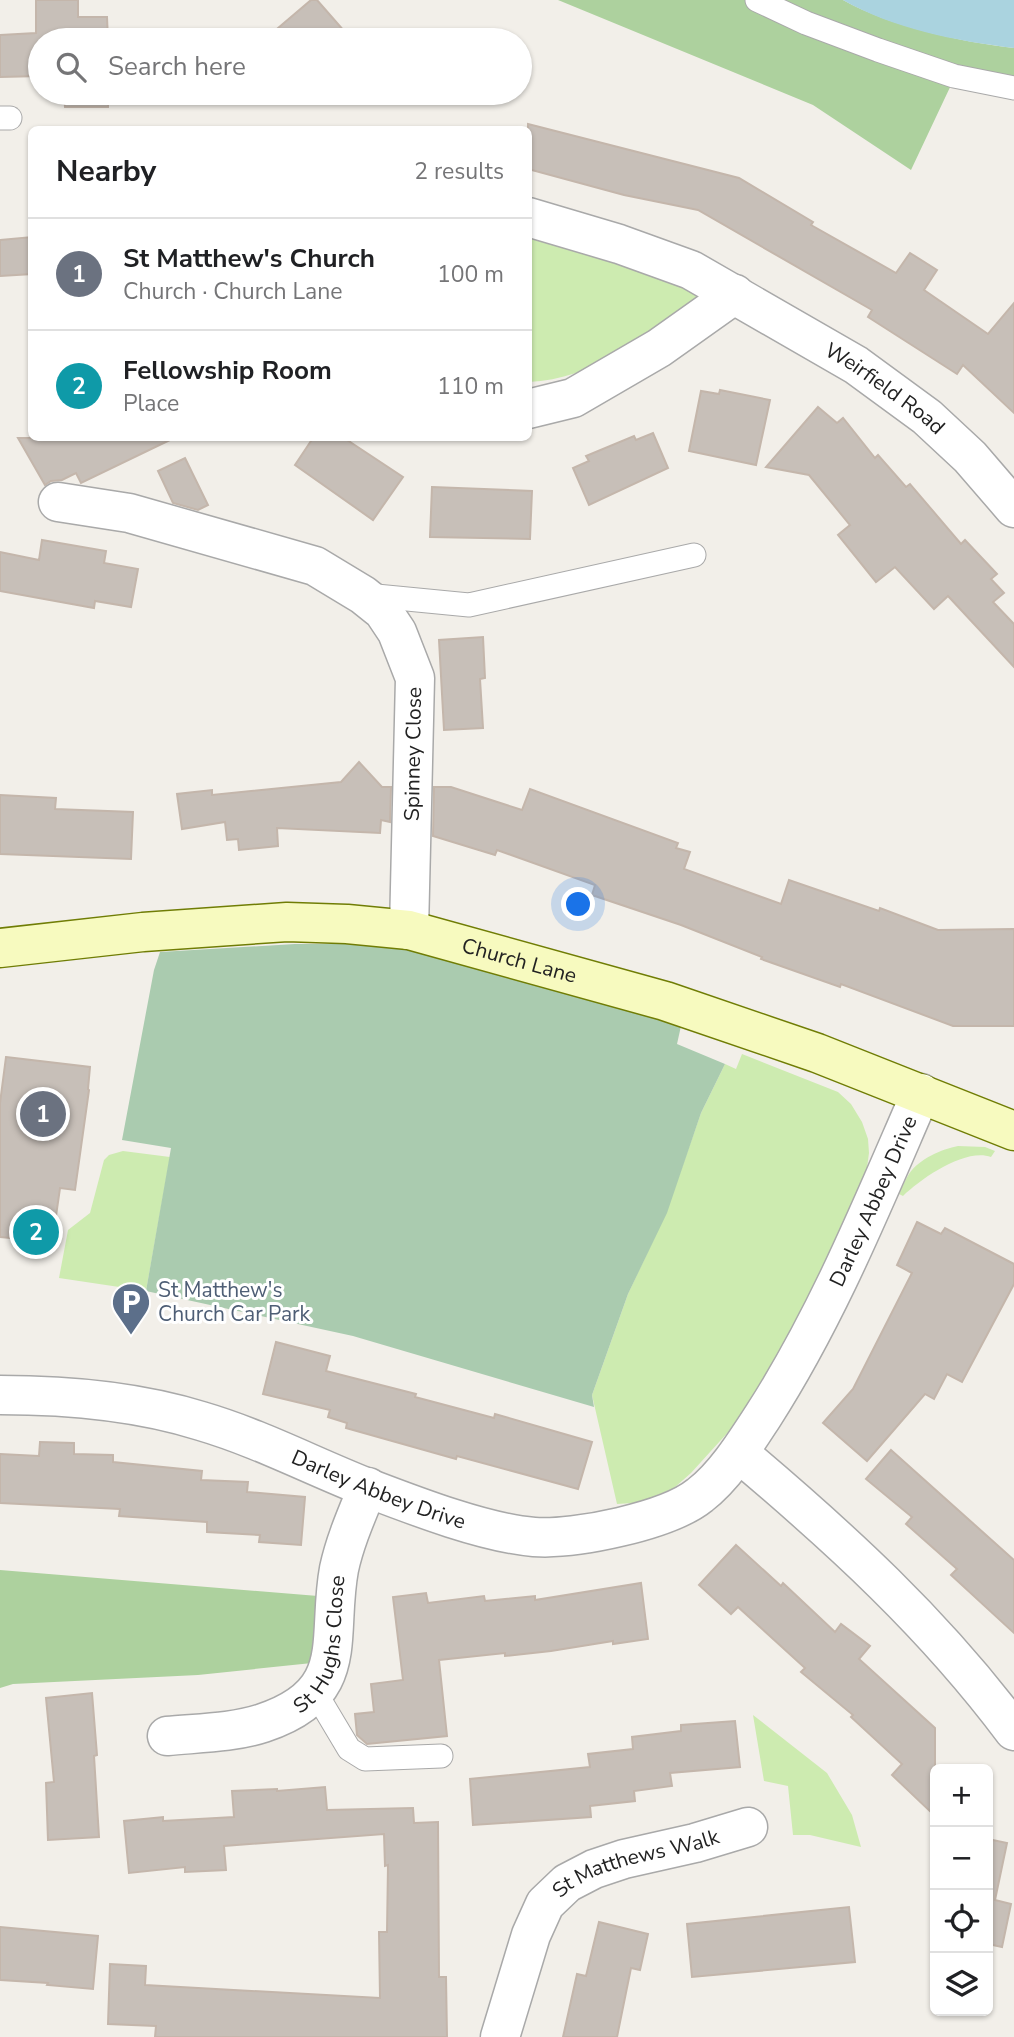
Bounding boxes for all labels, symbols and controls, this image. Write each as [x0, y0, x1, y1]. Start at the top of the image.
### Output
search box [28, 28, 532, 105]
icon: search [52, 48, 90, 86]
text: Search here [108, 49, 246, 84]
text: Nearby [56, 151, 156, 192]
text: 2 results [414, 156, 504, 187]
text: St Matthew's Church [123, 241, 375, 276]
text: 1 [72, 259, 86, 290]
text: 100 m [437, 259, 504, 290]
text: Church · Church Lane [123, 276, 342, 307]
street label: Weirfield Road [820, 336, 951, 441]
text: Fellowship Room [123, 353, 332, 388]
text: 2 [72, 371, 86, 402]
text: 110 m [437, 371, 504, 402]
text: Place [123, 388, 179, 419]
street label: Spinney Close [398, 687, 428, 821]
your location [561, 887, 595, 921]
street label: Church Lane [459, 931, 580, 990]
pin: 1 [20, 1088, 66, 1140]
street label: Darley Abbey Drive [823, 1111, 924, 1291]
pin: 2 [13, 1206, 59, 1258]
place label: St Matthew's Church Car Park [158, 1276, 311, 1328]
parking icon: St Matthew's Church Car Park [110, 1281, 152, 1336]
street label: Darley Abbey Drive [287, 1443, 469, 1536]
street label: St Hughs Close [287, 1573, 352, 1720]
map controls [930, 1764, 993, 2016]
button: + [930, 1764, 993, 1827]
street label: St Matthews Walk [546, 1822, 723, 1904]
button: − [930, 1827, 993, 1890]
button: locate [930, 1890, 993, 1953]
button: layers [930, 1953, 993, 2016]

